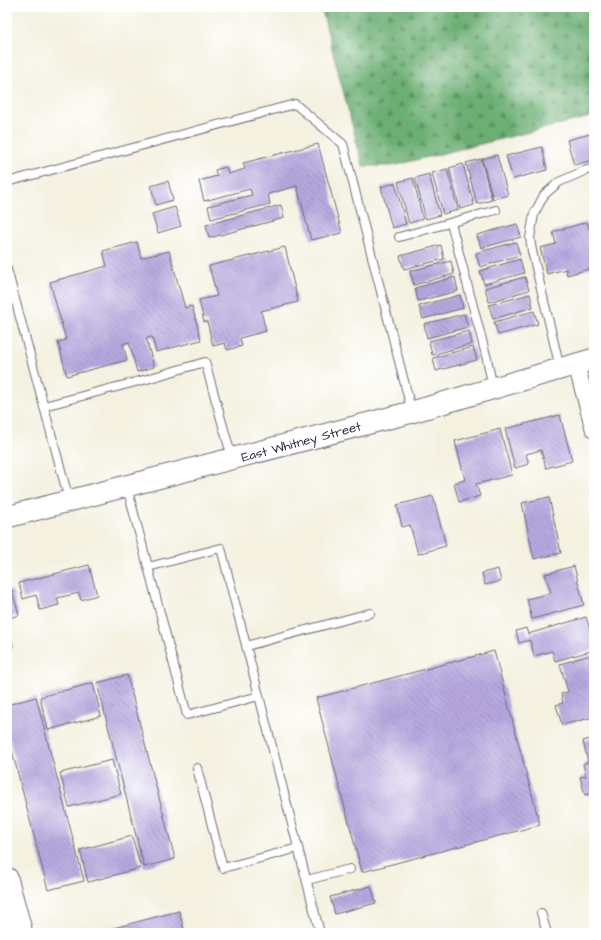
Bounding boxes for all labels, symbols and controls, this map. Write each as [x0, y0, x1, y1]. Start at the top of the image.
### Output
street label: East Whitney Street [239, 417, 364, 468]

